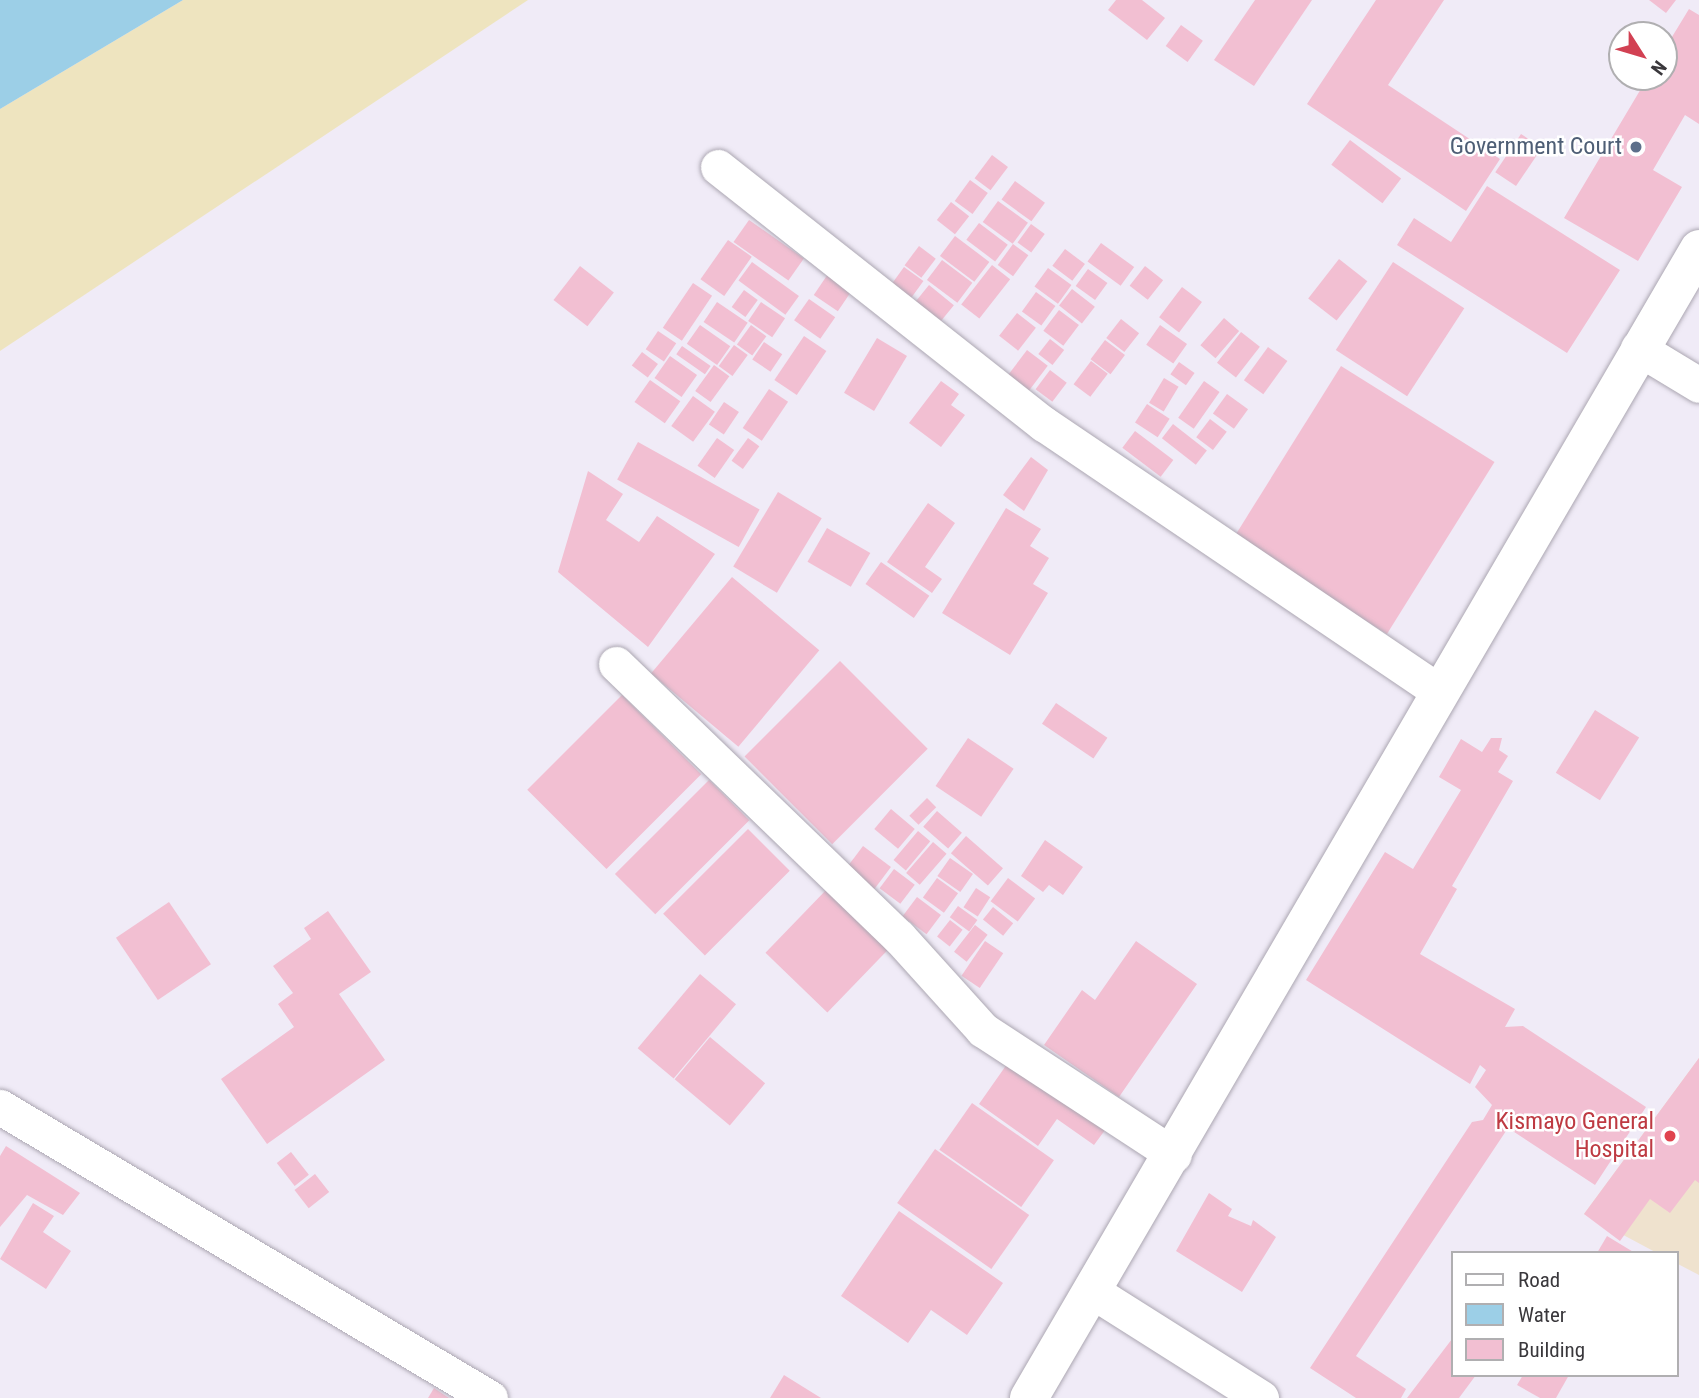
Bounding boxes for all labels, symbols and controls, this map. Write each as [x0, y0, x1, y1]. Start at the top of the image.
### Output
north arrow [1608, 21, 1678, 91]
text: N [1646, 56, 1671, 79]
place label: Government Court [1450, 133, 1622, 161]
marker: Government Court [1628, 139, 1644, 155]
place label: Kismayo General Hospital [1496, 1108, 1654, 1164]
marker: Kismayo General Hospital [1660, 1126, 1680, 1146]
legend [1450, 1251, 1678, 1377]
text: Road [1518, 1268, 1560, 1292]
text: Water [1518, 1303, 1566, 1327]
text: Building [1518, 1338, 1585, 1362]

